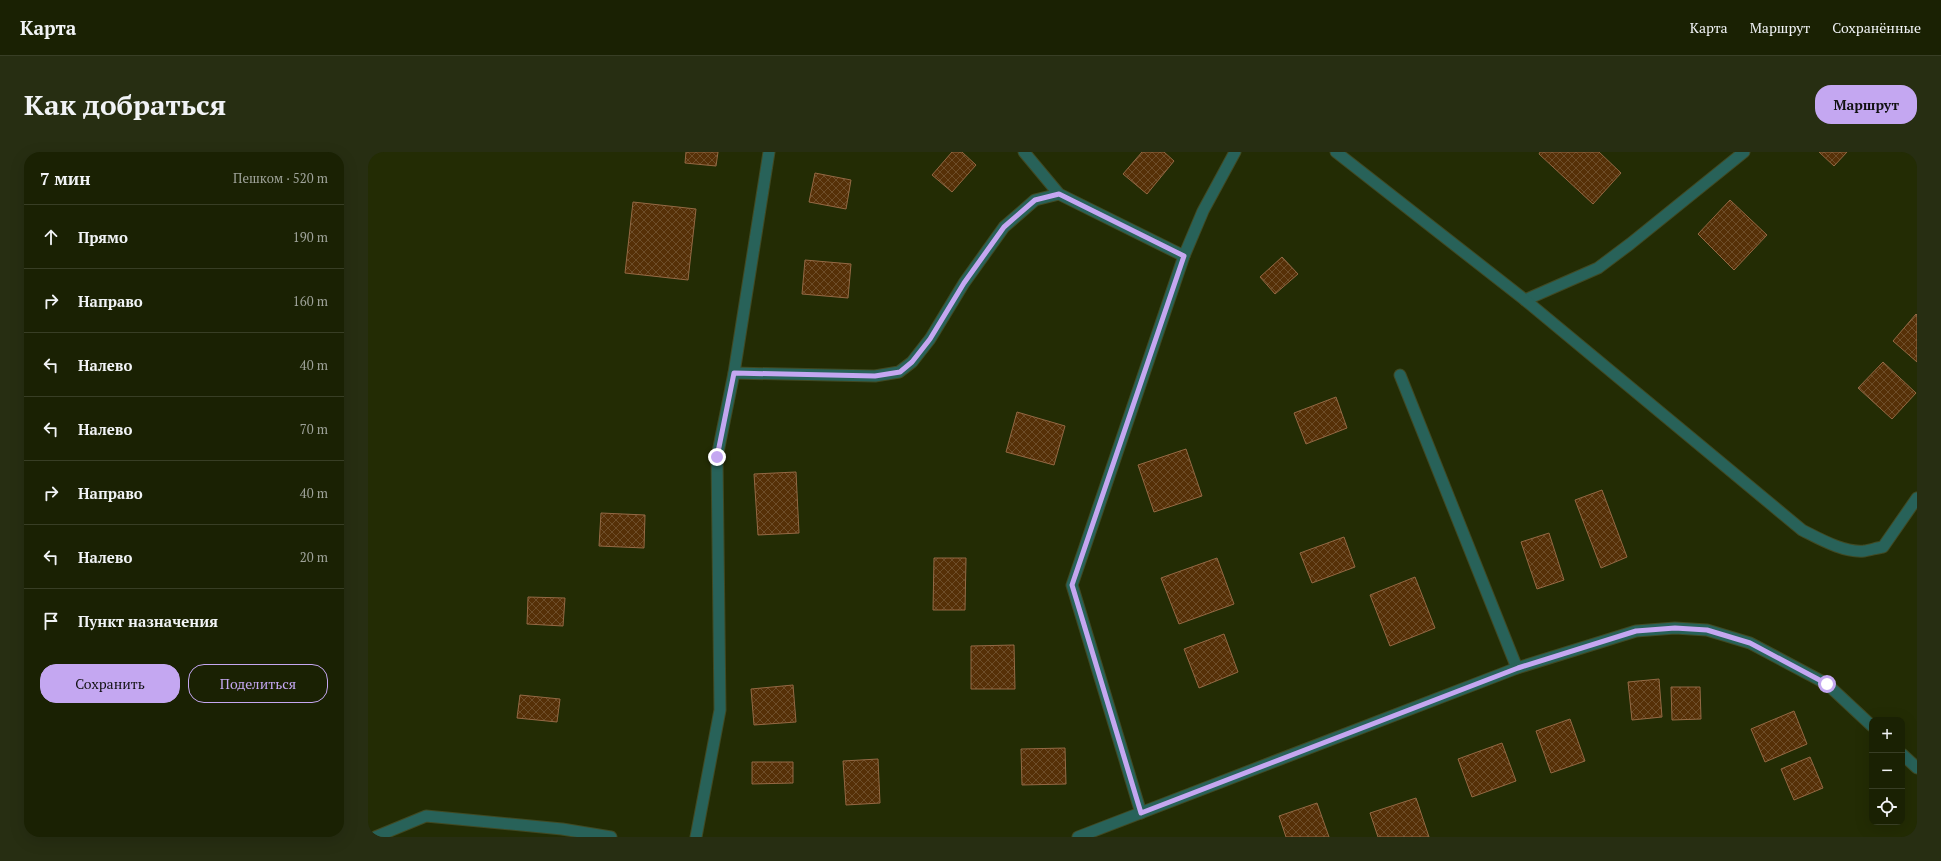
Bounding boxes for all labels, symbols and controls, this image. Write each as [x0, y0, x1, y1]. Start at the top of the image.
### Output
text: Карта [20, 15, 76, 40]
text: Карта [1690, 18, 1728, 37]
text: Маршрут [1750, 18, 1810, 37]
text: Сохранённые [1832, 18, 1921, 37]
button: Маршрут [1815, 85, 1917, 124]
text: Как добраться [24, 86, 226, 123]
text: 7 мин [40, 167, 90, 190]
text: Пешком · 520 m [233, 169, 328, 187]
icon: ahead [40, 226, 62, 248]
text: Прямо [78, 227, 128, 247]
text: 190 m [293, 228, 328, 246]
icon: right [40, 290, 62, 312]
text: Направо [78, 291, 143, 311]
text: 160 m [293, 292, 328, 310]
icon: left [40, 354, 62, 376]
text: Налево [78, 355, 132, 375]
text: 40 m [300, 356, 328, 374]
icon: left [40, 418, 62, 440]
text: Налево [78, 419, 132, 439]
text: 70 m [300, 420, 328, 438]
route end [708, 448, 726, 466]
icon: right [40, 482, 62, 504]
text: Направо [78, 483, 143, 503]
text: 40 m [300, 484, 328, 502]
icon: left [40, 546, 62, 568]
text: Налево [78, 547, 132, 567]
text: 20 m [300, 548, 328, 566]
icon: arrive [40, 610, 62, 632]
text: Пункт назначения [78, 611, 218, 631]
button: Сохранить [40, 664, 180, 703]
button: Поделиться [188, 664, 328, 703]
route start [1818, 675, 1836, 693]
map controls [1869, 717, 1905, 825]
button: + [1869, 717, 1905, 753]
button: − [1869, 753, 1905, 789]
button: locate [1869, 789, 1905, 825]

